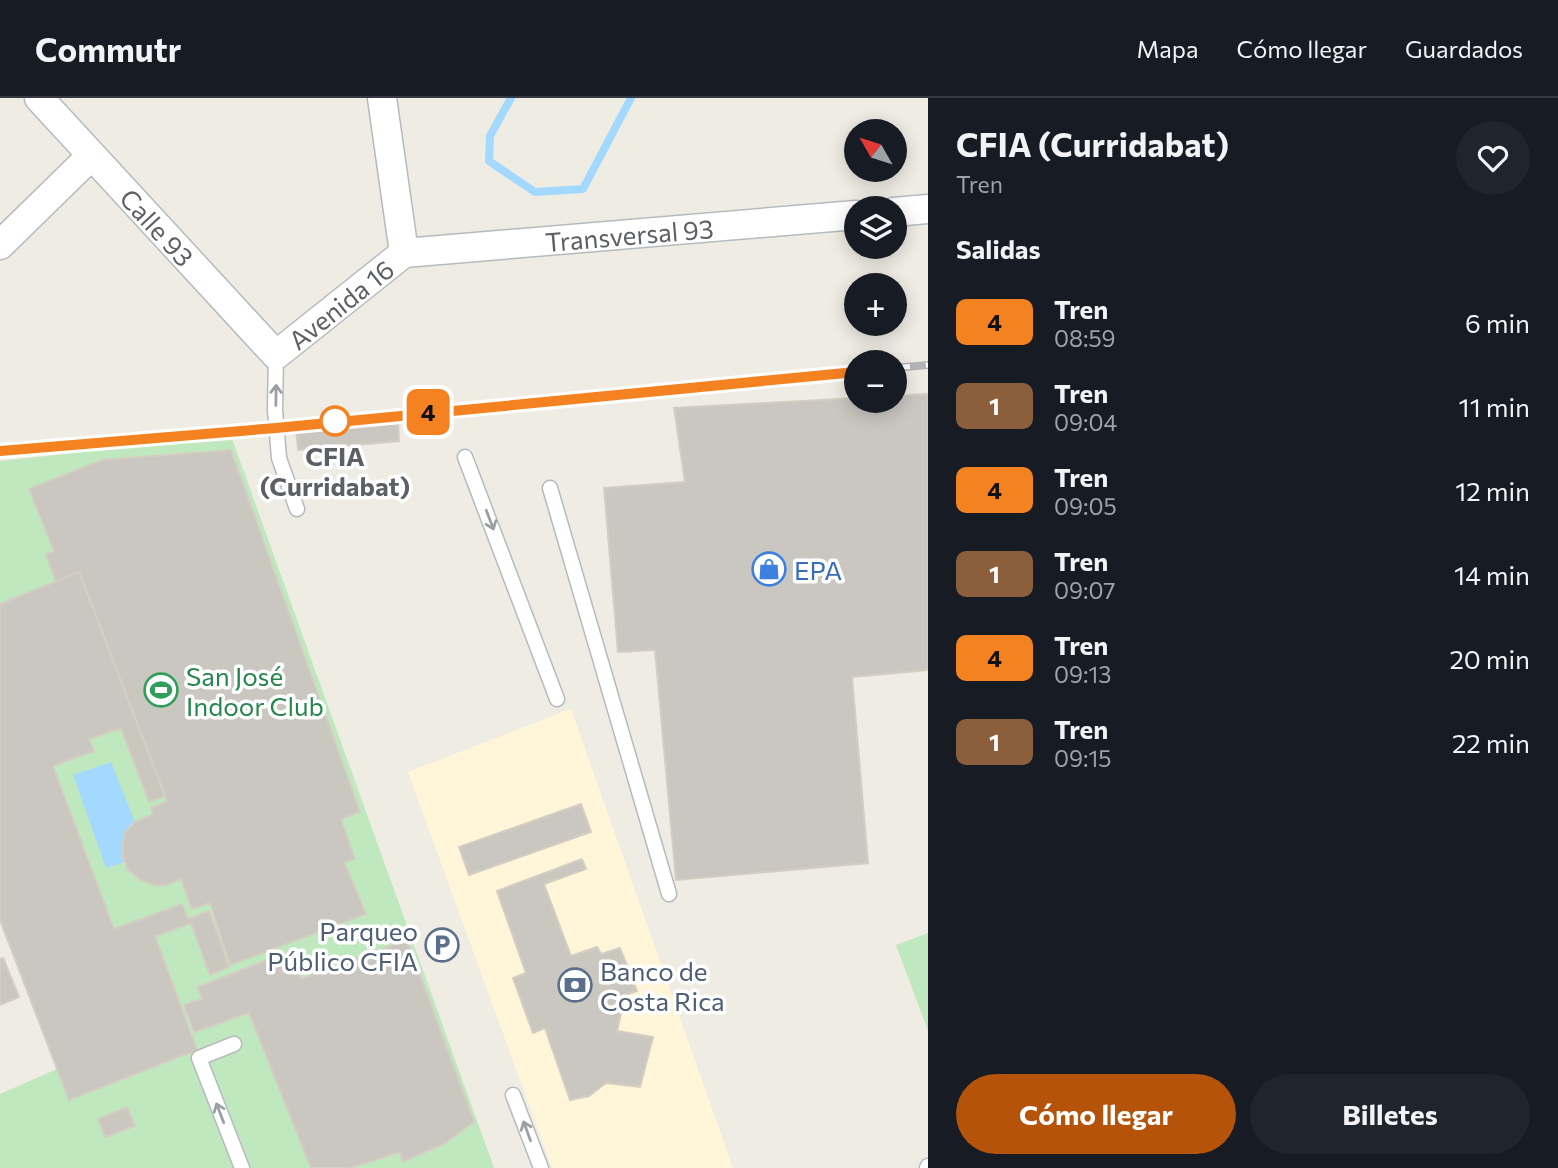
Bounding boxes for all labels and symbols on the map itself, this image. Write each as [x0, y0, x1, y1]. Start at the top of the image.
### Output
north arrow [844, 119, 906, 182]
street label: Calle 93 [114, 182, 201, 272]
street label: Transversal 93 [544, 212, 715, 257]
street label: Avenida 16 [282, 252, 399, 355]
one-way arrow [269, 384, 282, 407]
line badge: 4 [405, 389, 451, 435]
marker: CFIA (Curridabat) [320, 406, 350, 436]
place label: CFIA (Curridabat) [260, 440, 410, 501]
one-way arrow [484, 509, 497, 531]
shop icon: EPA [750, 550, 788, 588]
place label: EPA [794, 554, 842, 585]
place label: San José Indoor Club [186, 660, 324, 721]
sports icon: San José Indoor Club [142, 671, 180, 709]
place label: Parqueo Público CFIA [267, 915, 418, 976]
parking icon: Parqueo Público CFIA [423, 926, 461, 964]
place label: Banco de Costa Rica [600, 955, 725, 1016]
bank icon: Banco de Costa Rica [556, 966, 594, 1004]
one-way arrow [213, 1103, 226, 1124]
one-way arrow [520, 1121, 532, 1143]

